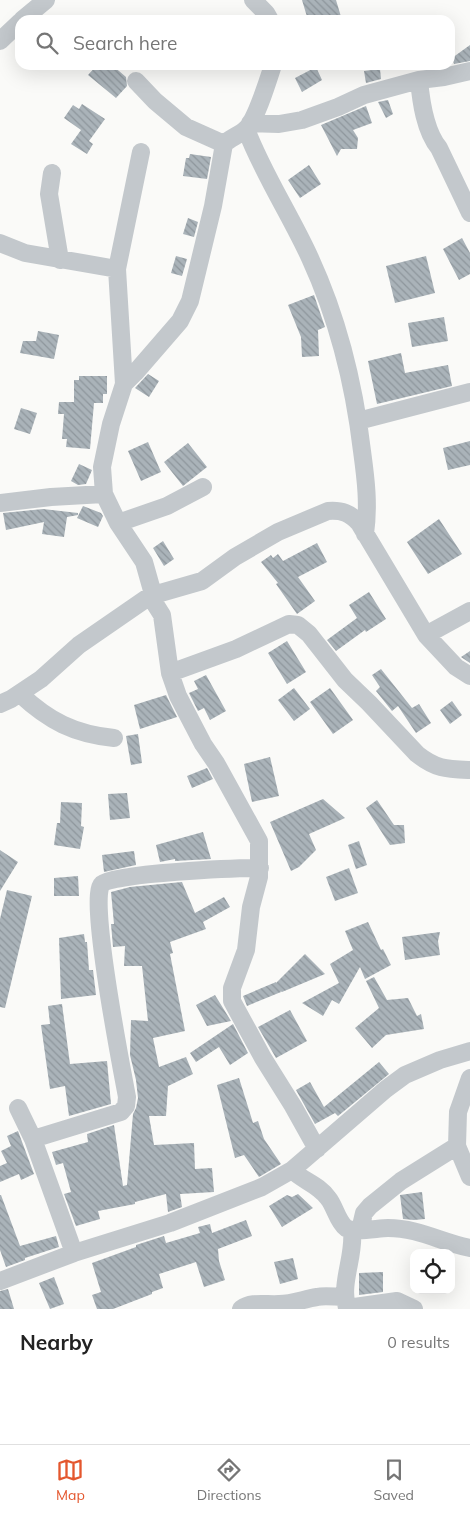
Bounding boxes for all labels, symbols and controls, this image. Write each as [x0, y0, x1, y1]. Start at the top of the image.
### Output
search box [15, 15, 455, 70]
icon: search [33, 29, 61, 57]
text: Search here [73, 31, 177, 55]
map controls [410, 1249, 455, 1294]
button: locate [410, 1249, 455, 1294]
text: Nearby [20, 1329, 93, 1355]
text: 0 results [387, 1332, 450, 1352]
tab: Map [56, 1456, 85, 1504]
tab: Directions [197, 1456, 262, 1504]
tab: Saved [374, 1456, 414, 1504]

